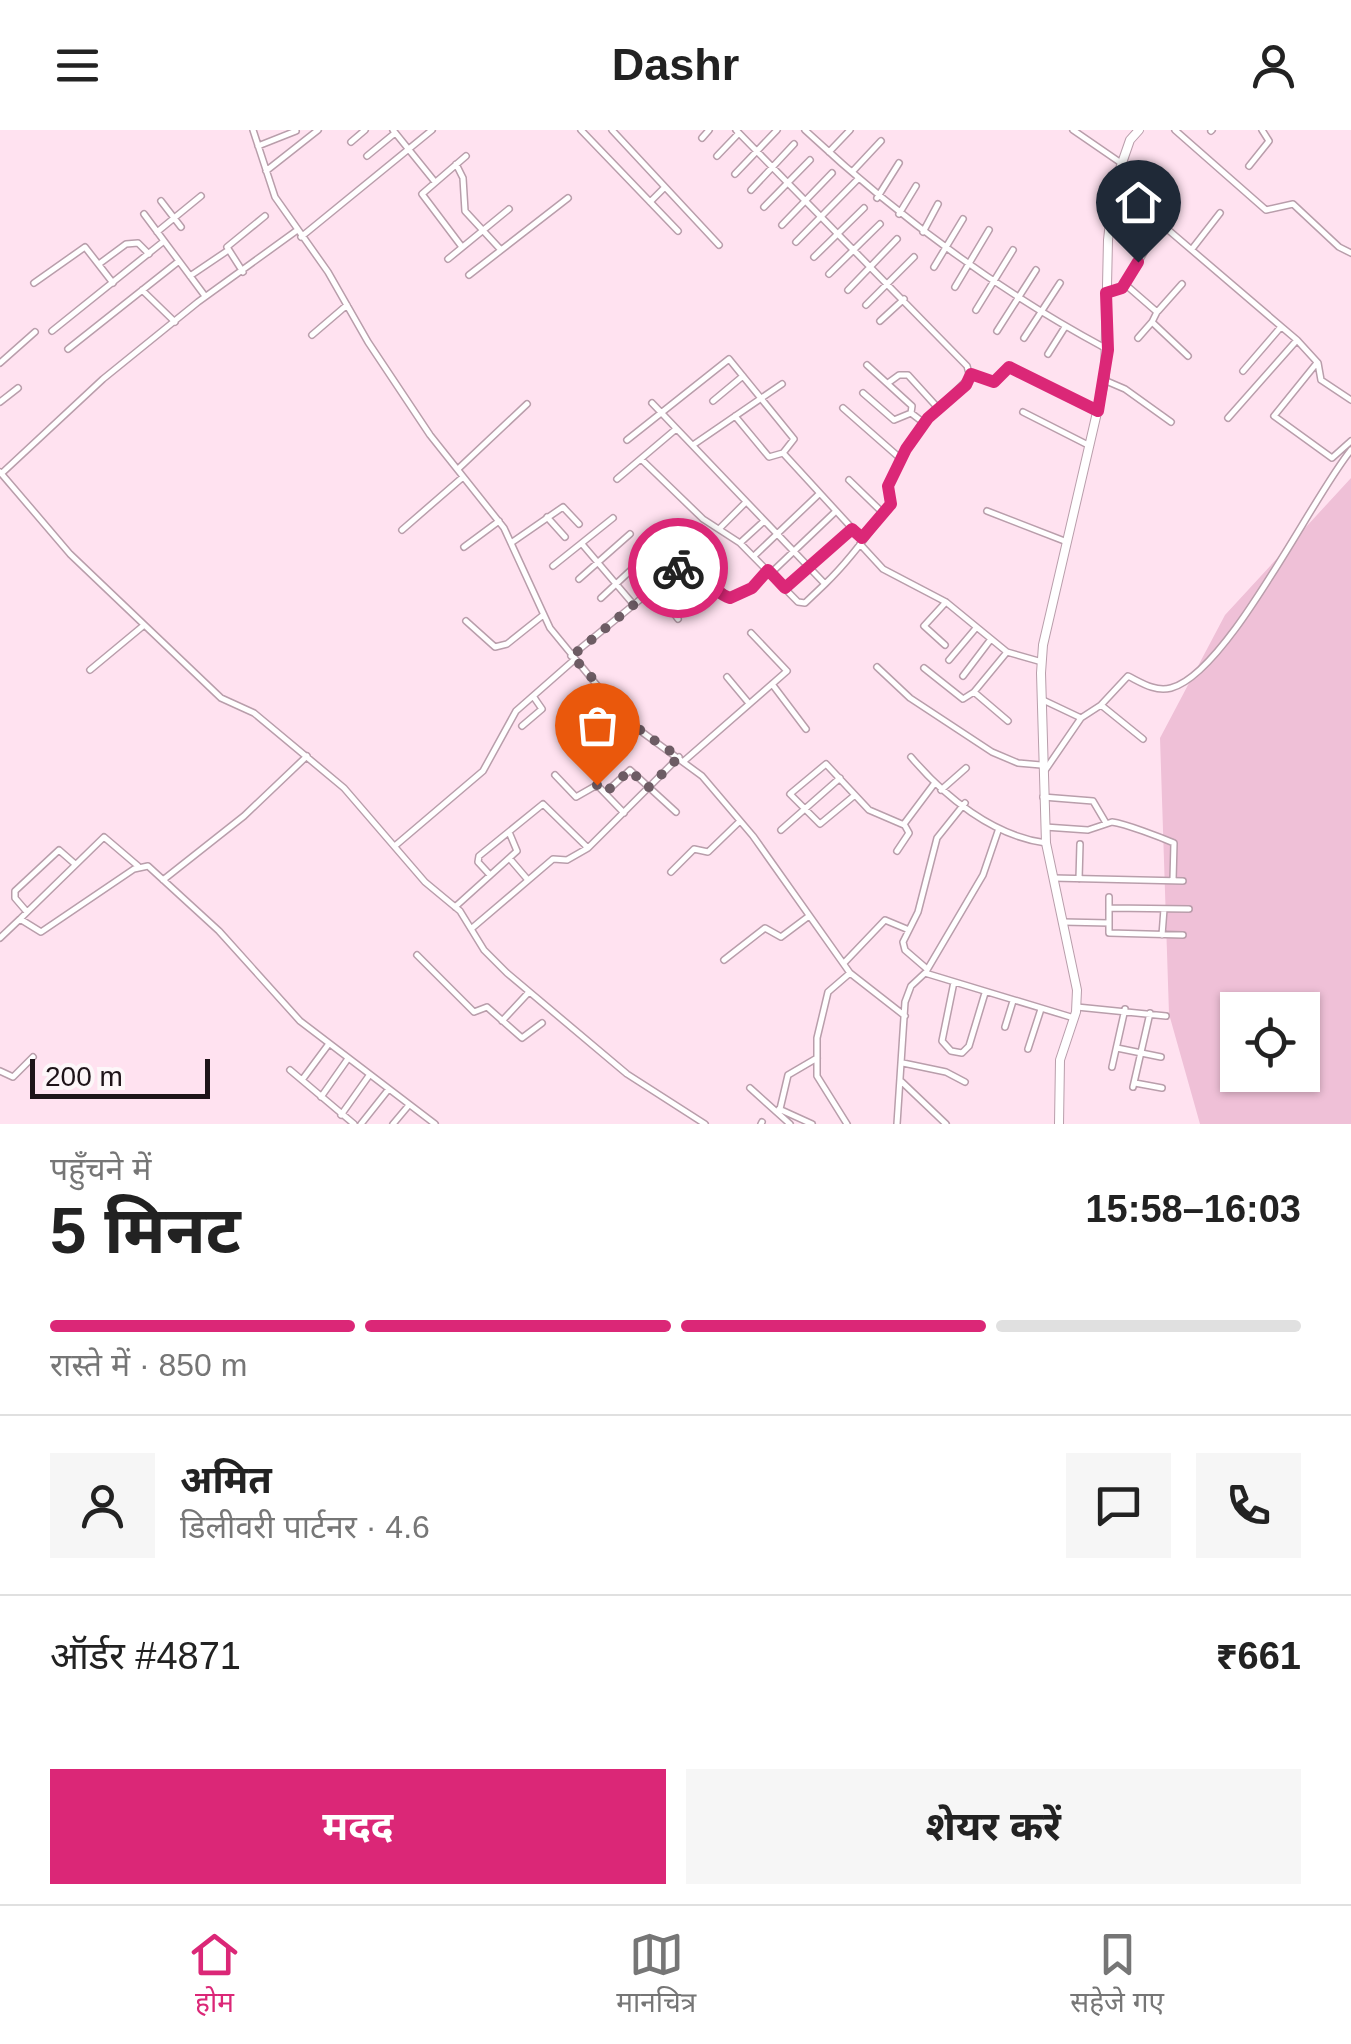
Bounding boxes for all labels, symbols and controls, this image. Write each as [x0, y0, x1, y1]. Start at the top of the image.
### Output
icon: menu [50, 38, 105, 93]
icon: person [1246, 38, 1301, 93]
text: Dashr [612, 39, 739, 90]
pin [1096, 160, 1181, 263]
icon: home [1111, 175, 1166, 230]
courier [628, 518, 728, 618]
icon: bike [651, 541, 706, 596]
pin [555, 683, 640, 786]
icon: bag [570, 698, 625, 753]
map controls [1220, 992, 1320, 1092]
button: locate [1220, 992, 1320, 1092]
scale bar [30, 1054, 210, 1098]
text: 200 m [45, 1061, 123, 1092]
text: पहुँचने में [50, 1151, 151, 1187]
text: 15:58–16:03 [1085, 1188, 1301, 1230]
text: 5 मिनट [50, 1194, 241, 1267]
text: रास्ते में · 850 m [50, 1347, 247, 1383]
button: person [50, 1453, 155, 1558]
button: chat [1066, 1453, 1171, 1558]
button: phone [1196, 1453, 1301, 1558]
text: अमित [180, 1459, 272, 1501]
text: डिलीवरी पार्टनर · 4.6 [180, 1509, 430, 1545]
text: ऑर्डर #4871 [50, 1635, 241, 1677]
text: ₹661 [1216, 1635, 1301, 1677]
button: मदद [50, 1769, 666, 1884]
button: शेयर करें [686, 1769, 1301, 1884]
tab: होम [187, 1927, 242, 2023]
tab: मानचित्र [616, 1927, 696, 2023]
tab: सहेजे गए [1070, 1927, 1164, 2023]

